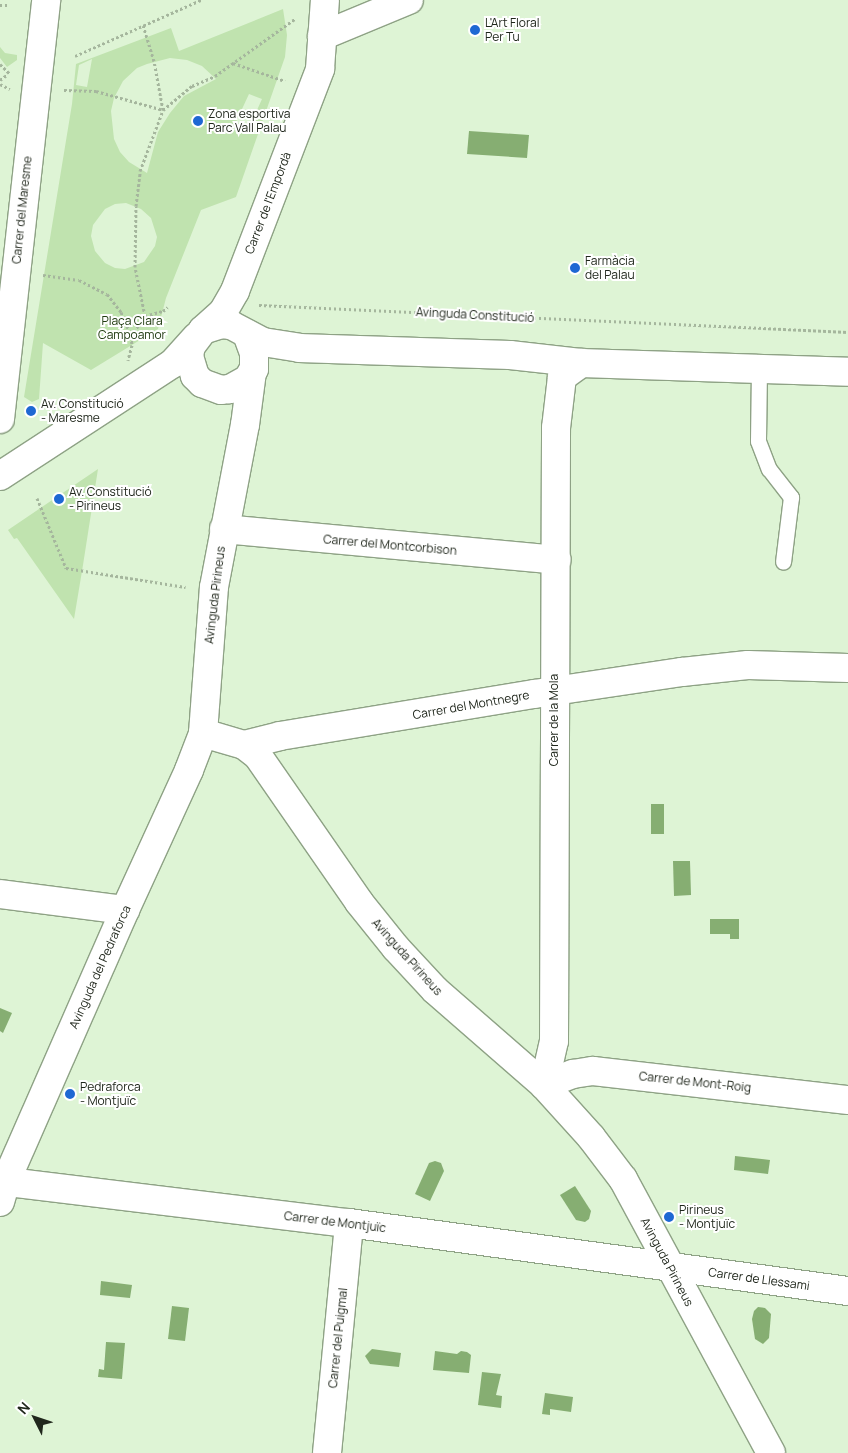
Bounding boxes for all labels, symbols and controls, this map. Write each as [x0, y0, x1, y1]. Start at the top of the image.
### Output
place label: L'Art Floral Per Tu [485, 16, 539, 44]
marker: L'Art Floral Per Tu [469, 24, 481, 36]
place label: Zona esportiva Parc Vall Palau [208, 107, 291, 135]
marker: Zona esportiva Parc Vall Palau [192, 115, 204, 127]
street label: Carrer de l'Empordà [242, 150, 294, 256]
street label: Carrer del Maresme [9, 155, 35, 265]
place label: Farmàcia del Palau [585, 254, 635, 282]
marker: Farmàcia del Palau [569, 262, 581, 274]
street label: Avinguda Constitució [415, 305, 535, 325]
park label: Plaça Clara Campoamor [98, 314, 166, 342]
place label: Av. Constitució - Maresme [41, 397, 124, 425]
marker: Av. Constitució - Maresme [25, 405, 37, 417]
place label: Av. Constitució - Pirineus [69, 485, 152, 513]
marker: Av. Constitució - Pirineus [53, 493, 65, 505]
street label: Carrer del Montcorbison [323, 532, 457, 558]
street label: Avinguda Pirineus [202, 545, 228, 645]
street label: Carrer de la Mola [547, 674, 561, 766]
street label: Carrer del Montnegre [411, 688, 531, 722]
street label: Avinguda del Pedraforca [66, 903, 134, 1031]
street label: Avinguda Pirineus [369, 916, 445, 998]
street label: Carrer de Mont-Roig [638, 1069, 752, 1095]
place label: Pedraforca - Montjuïc [80, 1080, 141, 1108]
marker: Pedraforca - Montjuïc [64, 1088, 76, 1100]
place label: Pirineus - Montjuïc [679, 1203, 735, 1231]
street label: Carrer de Montjuïc [283, 1209, 387, 1235]
marker: Pirineus - Montjuïc [663, 1211, 675, 1223]
street label: Avinguda Pirineus [638, 1215, 696, 1309]
street label: Carrer de Llessami [707, 1265, 811, 1293]
street label: Carrer del Puigmal [326, 1287, 350, 1389]
north arrow [10, 1393, 60, 1443]
text: N [13, 1398, 34, 1418]

